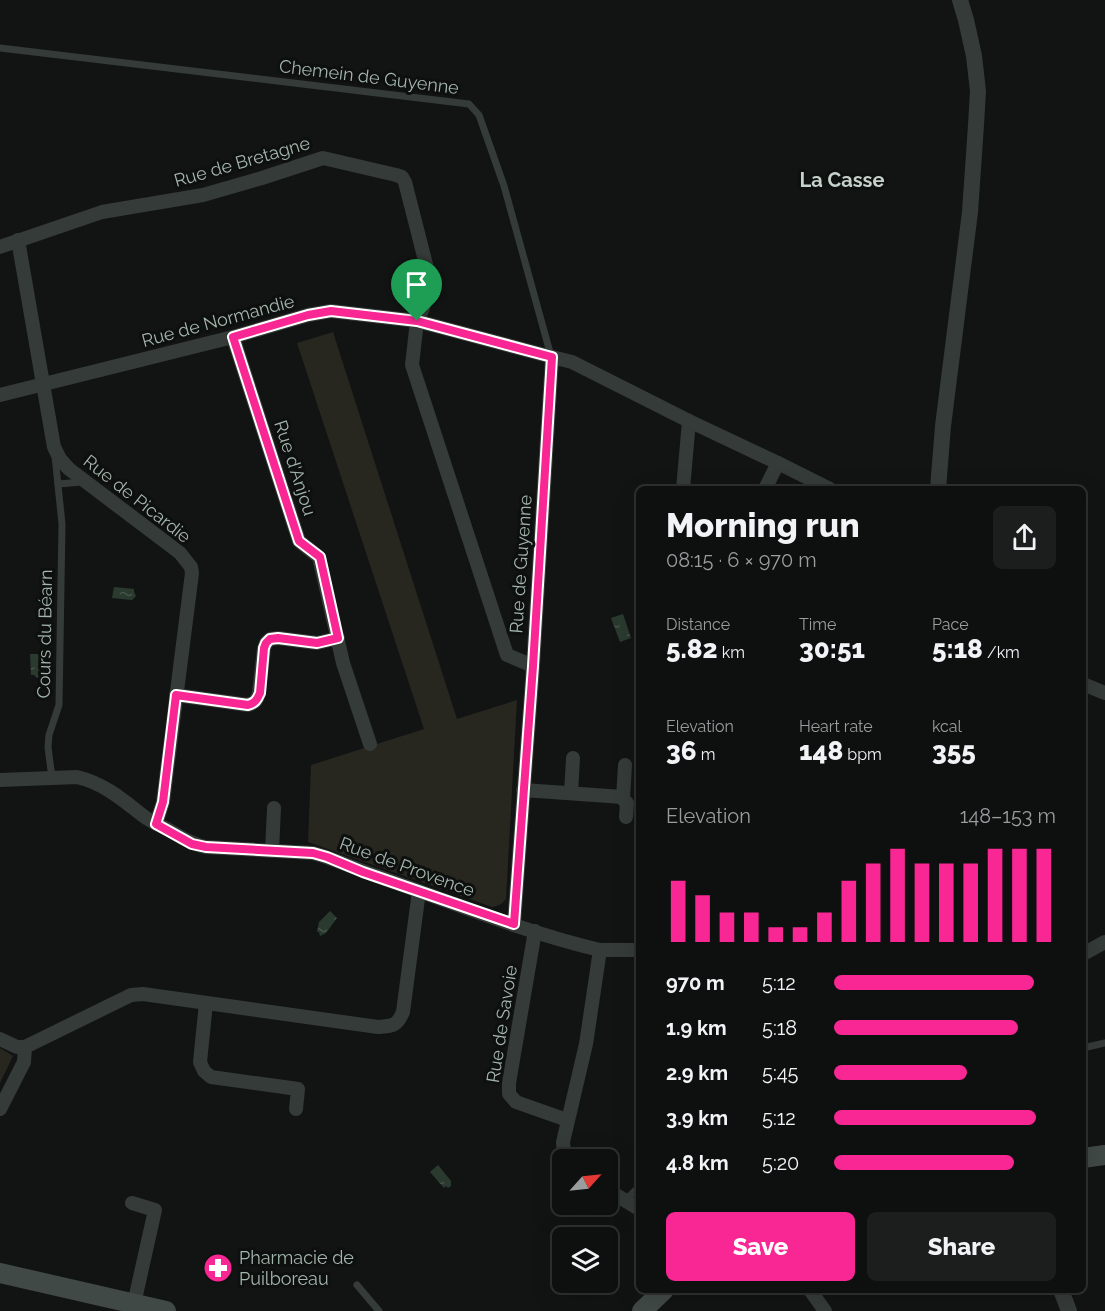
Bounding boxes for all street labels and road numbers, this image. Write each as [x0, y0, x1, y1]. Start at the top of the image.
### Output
street label: Chemein de Guyenne [278, 55, 461, 98]
street label: Rue de Bretagne [172, 132, 313, 191]
street label: Rue de Normandie [139, 290, 297, 351]
street label: Rue d'Anjou [270, 417, 321, 518]
street label: Rue de Picardie [79, 450, 195, 547]
street label: Rue de Guyenne [505, 494, 536, 634]
street label: Cours du Béarn [33, 569, 56, 699]
street label: Rue de Provence [337, 832, 478, 901]
street label: Rue de Savoie [482, 963, 521, 1084]

